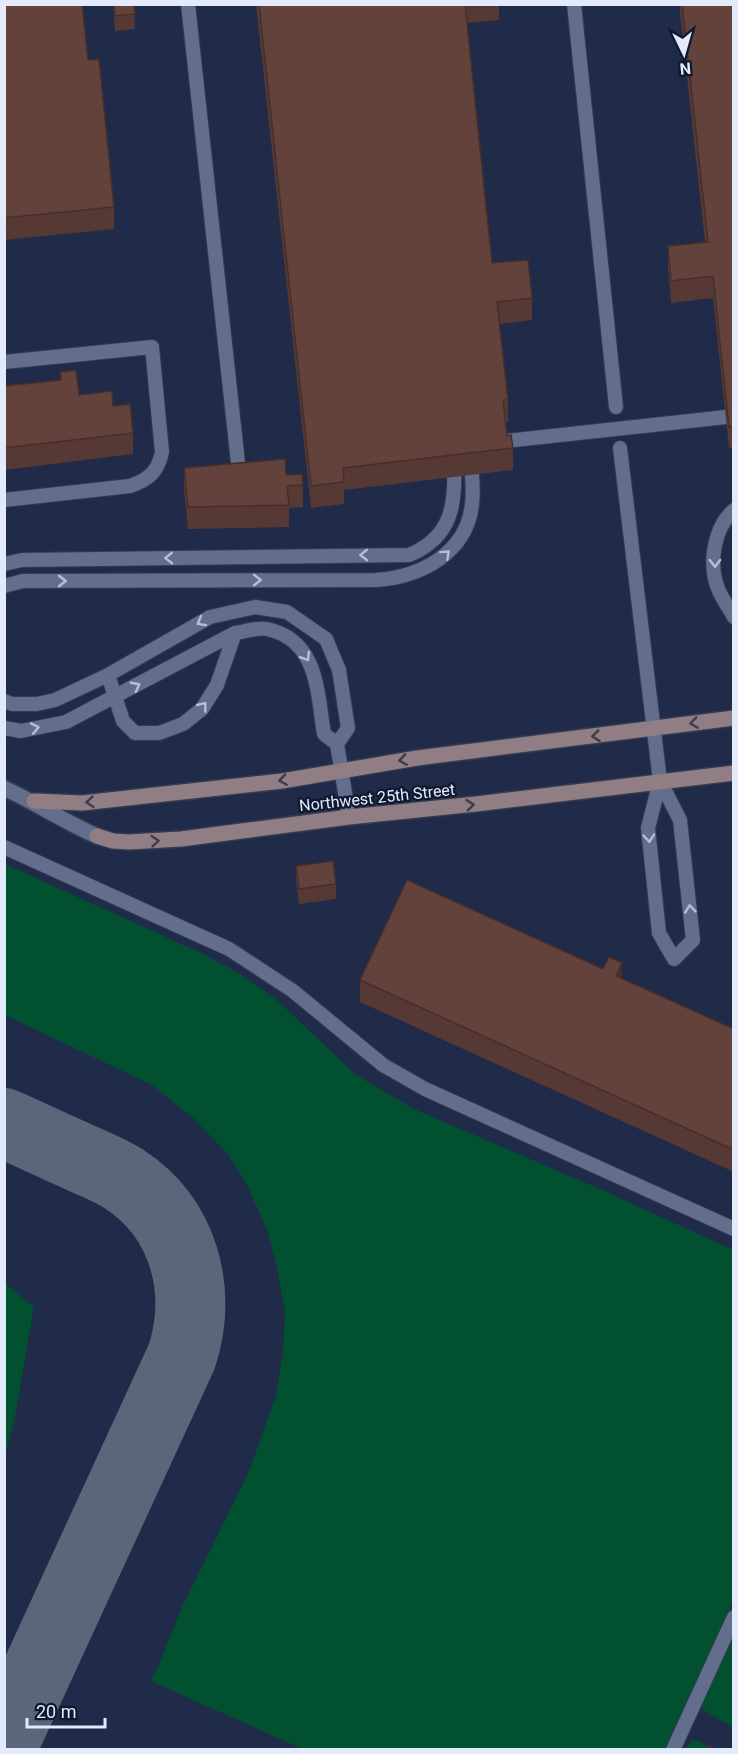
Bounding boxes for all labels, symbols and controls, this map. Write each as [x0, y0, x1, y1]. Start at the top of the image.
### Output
north arrow [654, 24, 714, 84]
text: N [679, 58, 692, 78]
one-way arrow [359, 549, 368, 561]
one-way arrow [439, 550, 450, 561]
one-way arrow [164, 552, 173, 564]
one-way arrow [709, 558, 721, 567]
one-way arrow [253, 574, 262, 587]
one-way arrow [58, 575, 67, 587]
one-way arrow [197, 615, 207, 626]
one-way arrow [299, 651, 311, 661]
one-way arrow [130, 682, 141, 693]
one-way arrow [195, 702, 206, 713]
one-way arrow [689, 717, 699, 729]
one-way arrow [30, 722, 40, 735]
one-way arrow [592, 729, 601, 742]
one-way arrow [398, 753, 408, 766]
one-way arrow [279, 773, 288, 785]
street label: Northwest 25th Street [298, 780, 456, 815]
one-way arrow [85, 795, 94, 808]
one-way arrow [465, 799, 475, 811]
one-way arrow [643, 833, 656, 842]
one-way arrow [150, 835, 160, 848]
one-way arrow [684, 904, 697, 913]
scale bar [27, 1691, 105, 1729]
text: 20 m [36, 1701, 76, 1722]

